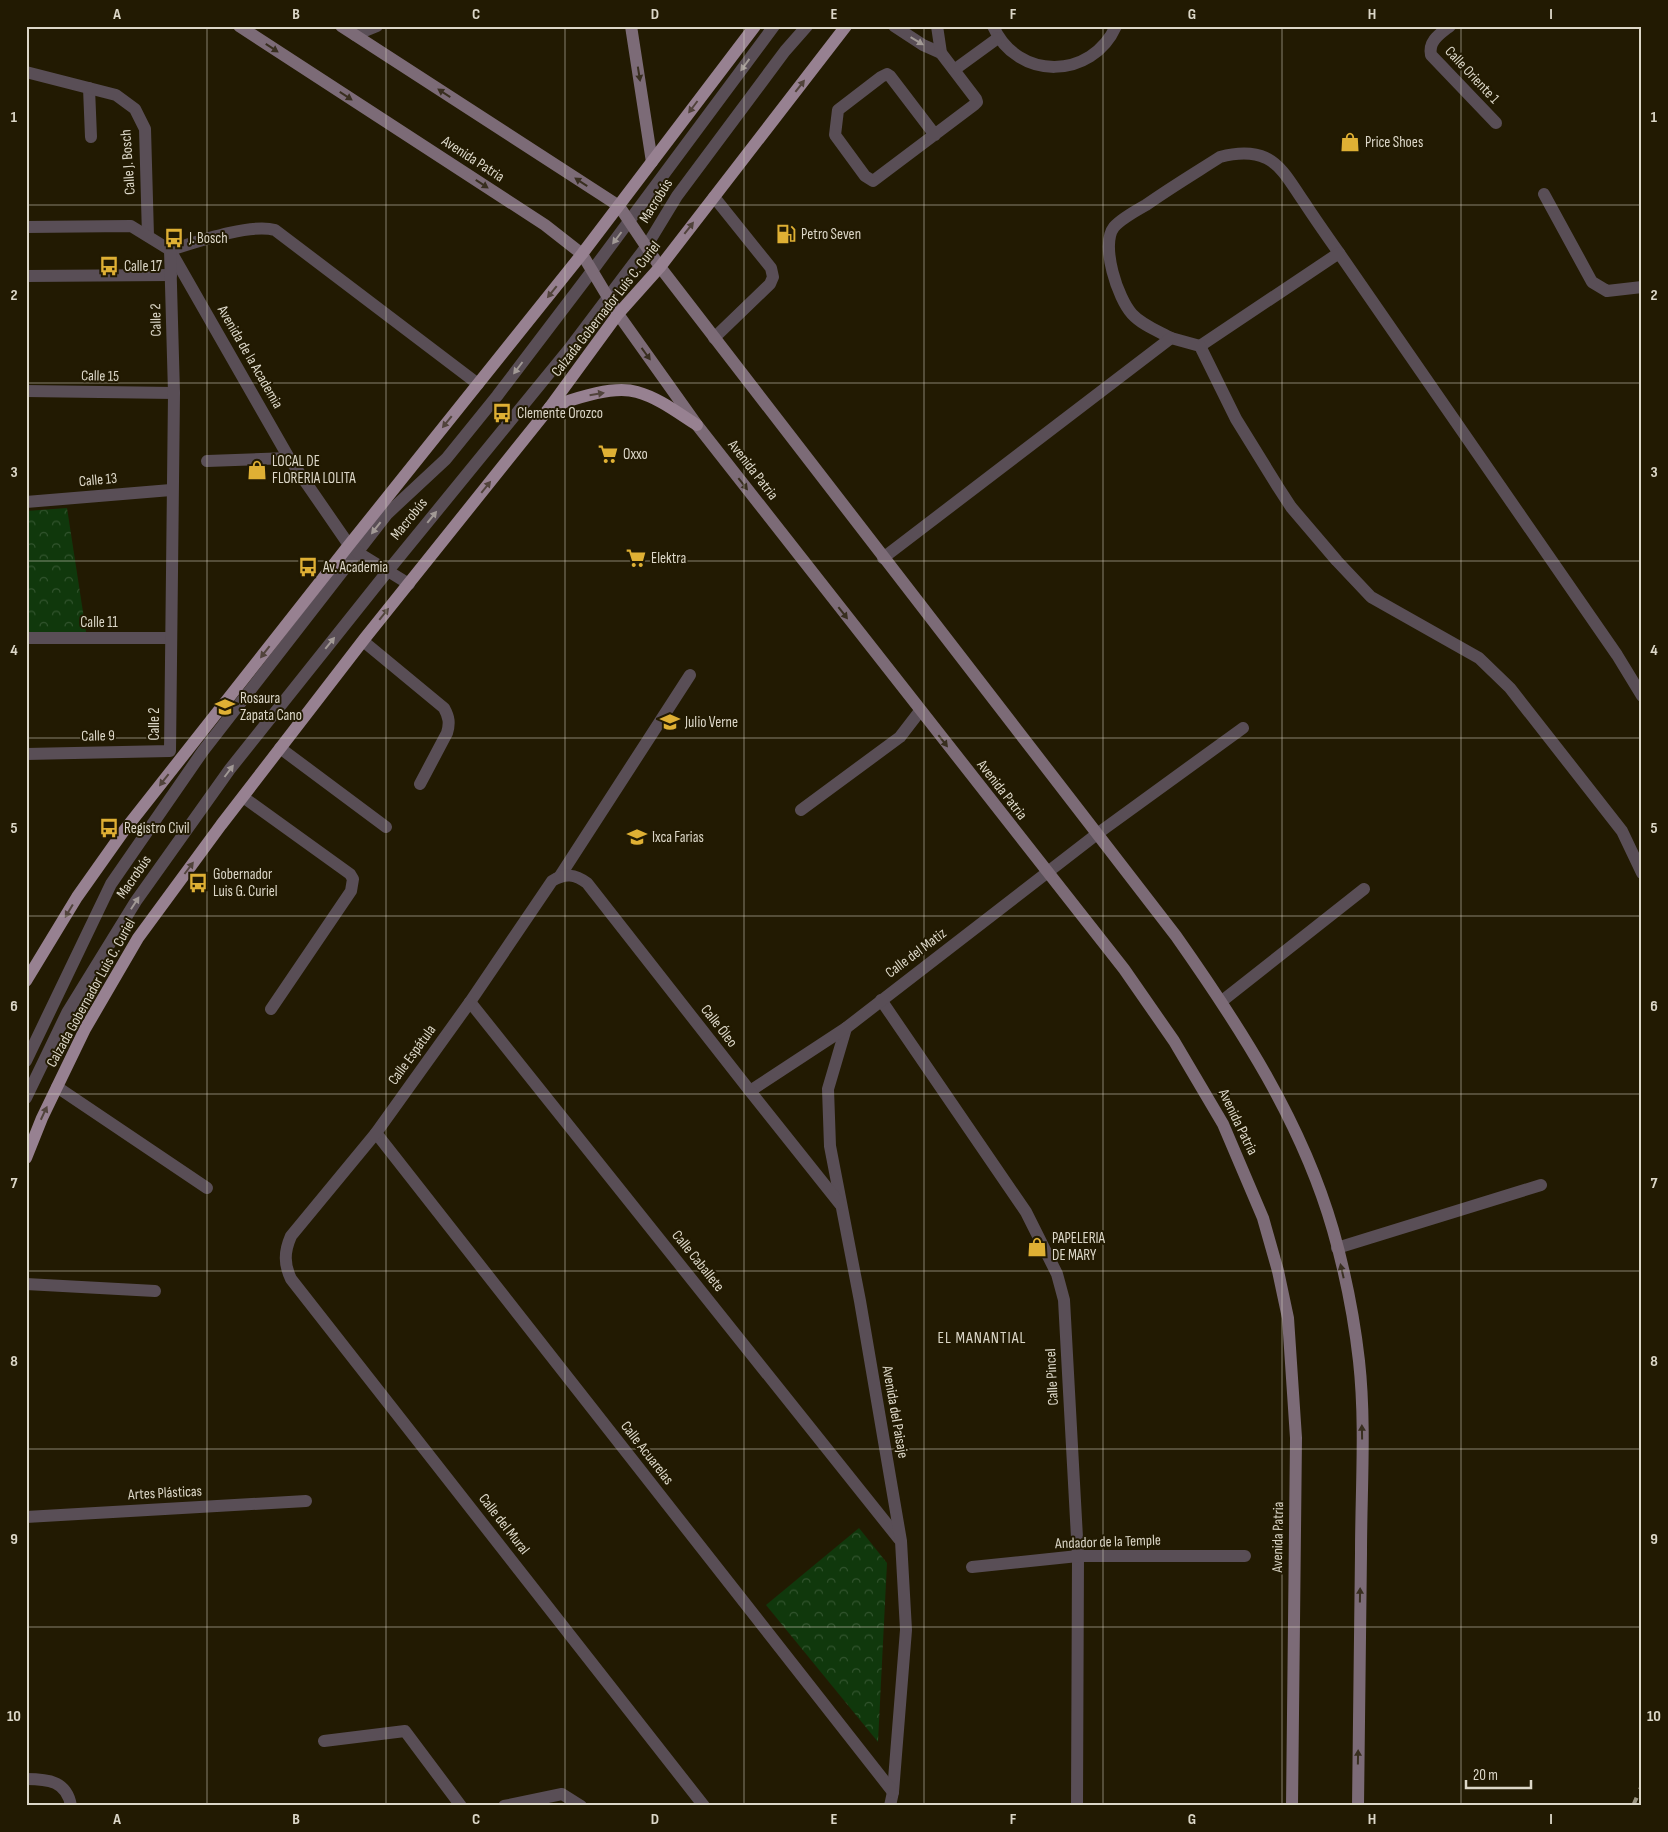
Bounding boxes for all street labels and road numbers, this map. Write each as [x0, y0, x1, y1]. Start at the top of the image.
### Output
street label: Calle Oriente 1 [1441, 42, 1504, 108]
street label: Calle J. Bosch [116, 129, 140, 195]
street label: Avenida Patria [437, 131, 508, 186]
street label: Macrobús [635, 175, 677, 227]
street label: Calzada Gobernador Luis C. Curiel [547, 237, 665, 381]
street label: Avenida de la Academia [212, 301, 287, 412]
street label: Calle 2 [146, 303, 166, 337]
street label: Calle 15 [81, 366, 119, 386]
street label: Avenida Patria [723, 435, 782, 504]
street label: Calle 13 [78, 469, 118, 491]
street label: Macrobús [386, 494, 432, 544]
street label: Calle 11 [80, 613, 118, 632]
street label: Calle 2 [145, 708, 164, 740]
street label: Calle 9 [81, 726, 115, 746]
street label: Avenida Patria [972, 755, 1031, 824]
street label: Macrobús [112, 852, 156, 902]
street label: Calzada Gobernador Luis C. Curiel [42, 915, 140, 1071]
street label: Calle del Matiz [882, 923, 951, 982]
street label: Calle Óleo [696, 1001, 742, 1051]
street label: Calle Espátula [384, 1021, 440, 1089]
street label: Avenida Patria [1213, 1085, 1262, 1158]
street label: Calle Caballete [667, 1226, 729, 1296]
street label: Calle Pincel [1041, 1348, 1063, 1406]
street label: Avenida del Paisaje [877, 1363, 912, 1460]
street label: Calle Acuarelas [616, 1417, 678, 1489]
street label: Artes Plásticas [127, 1482, 202, 1504]
street label: Calle del Mural [474, 1490, 534, 1558]
street label: Avenida Patria [1268, 1501, 1288, 1574]
street label: Andador de la Temple [1054, 1531, 1161, 1553]

